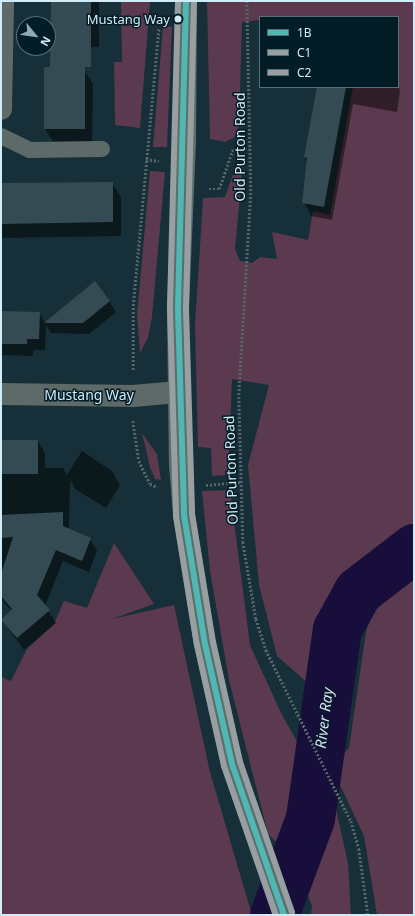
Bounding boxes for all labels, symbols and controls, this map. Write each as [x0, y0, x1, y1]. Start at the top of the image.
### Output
place label: Mustang Way [87, 11, 170, 27]
marker: Mustang Way [173, 14, 183, 24]
north arrow [16, 16, 56, 56]
legend [259, 16, 399, 88]
text: 1B [297, 24, 312, 41]
text: N [37, 34, 55, 49]
text: C1 [297, 44, 311, 61]
text: C2 [297, 64, 311, 81]
street label: Old Purton Road [232, 92, 248, 202]
street label: Mustang Way [44, 387, 134, 403]
street label: Old Purton Road [221, 415, 241, 525]
water label: River Ray [311, 687, 337, 749]

